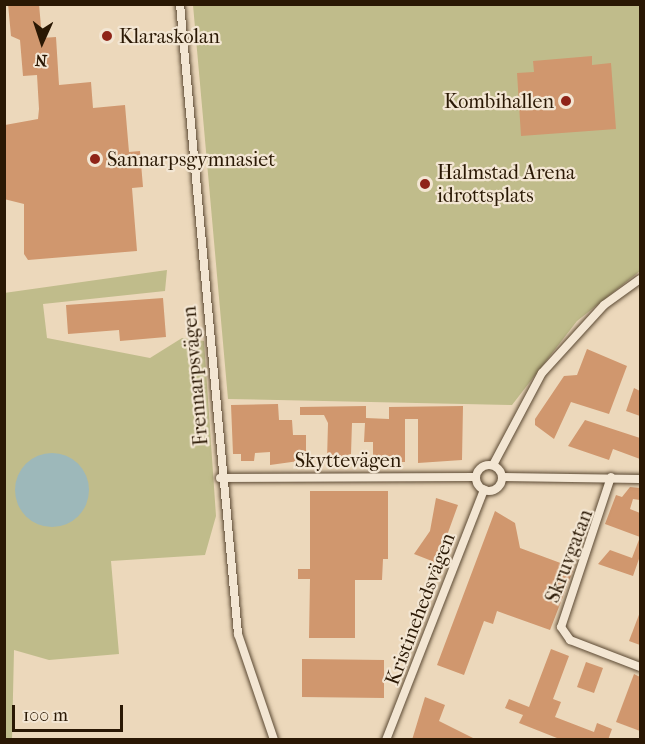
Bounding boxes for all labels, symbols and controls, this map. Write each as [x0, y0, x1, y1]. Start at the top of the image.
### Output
north arrow [12, 12, 72, 72]
place label: Klaraskolan [119, 24, 220, 48]
marker: Klaraskolan [100, 29, 114, 43]
text: N [34, 51, 48, 70]
place label: Kombihallen [444, 89, 554, 113]
marker: Kombihallen [559, 94, 573, 108]
place label: Sannarpsgymnasiet [107, 147, 275, 171]
marker: Sannarpsgymnasiet [88, 152, 102, 166]
place label: Halmstad Arena idrottsplats [437, 160, 575, 207]
marker: Halmstad Arena idrottsplats [418, 177, 432, 191]
street label: Frennarpsvägen [177, 305, 213, 447]
street label: Skyttevägen [295, 448, 401, 472]
street label: Skruvgatan [540, 506, 598, 606]
street label: Kristinehedsvägen [380, 529, 460, 689]
scale bar [15, 693, 126, 731]
text: 100 m [23, 705, 68, 726]

